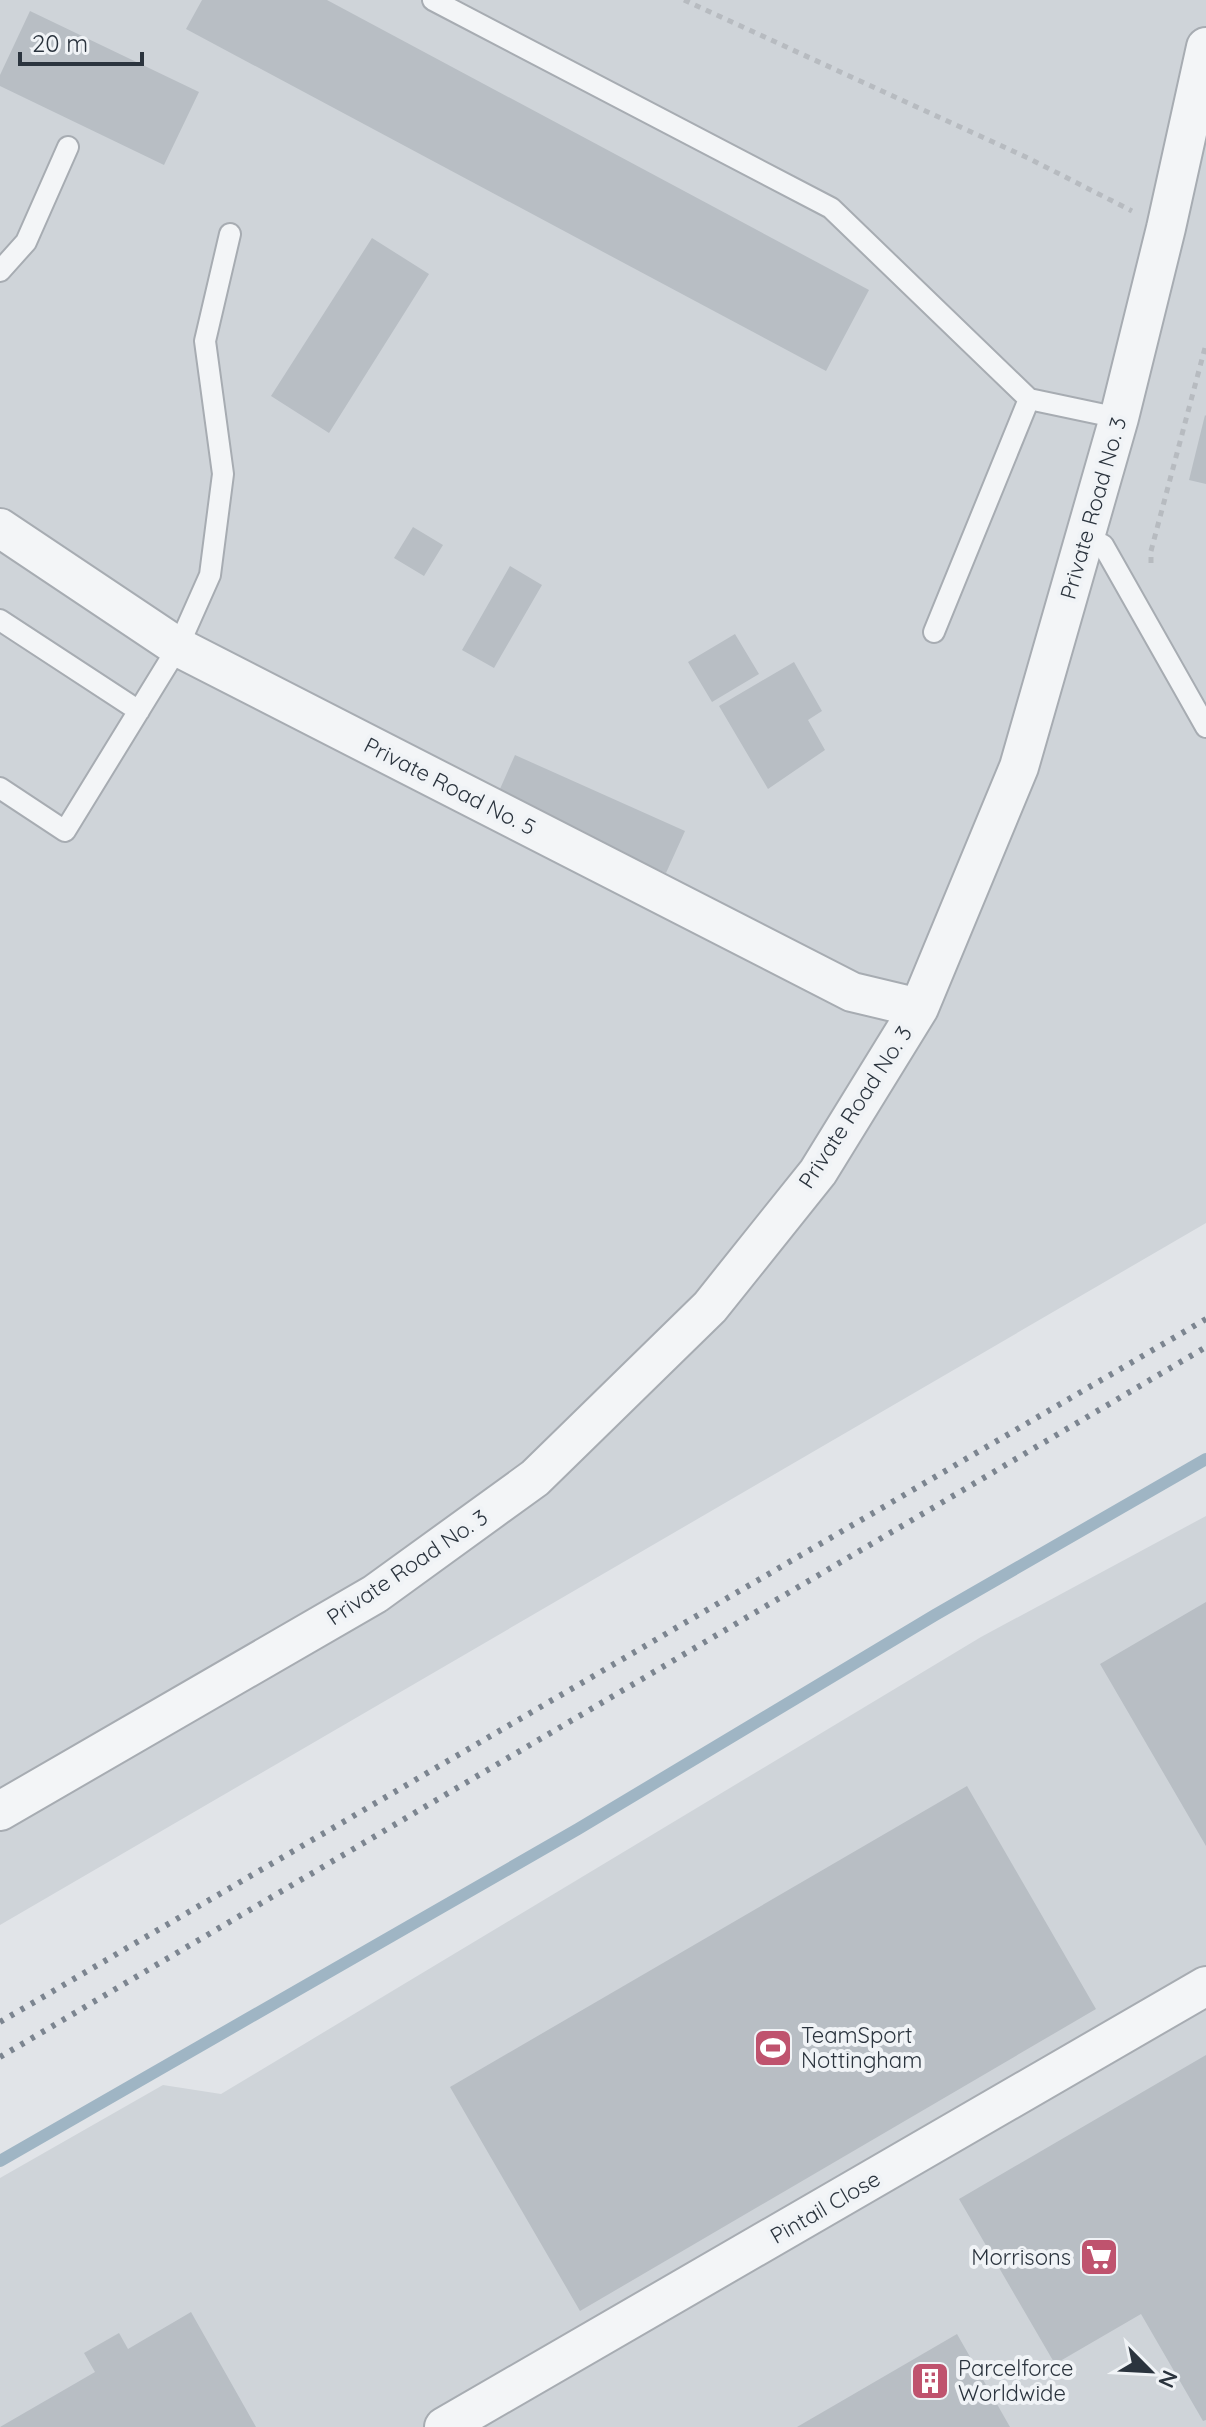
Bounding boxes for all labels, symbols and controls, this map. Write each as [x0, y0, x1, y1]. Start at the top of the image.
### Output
scale bar [20, 16, 142, 66]
text: 20 m [32, 28, 88, 58]
street label: Private Road No. 3 [1054, 414, 1132, 602]
street label: Private Road No. 5 [359, 731, 541, 841]
street label: Private Road No. 3 [792, 1020, 918, 1194]
street label: Private Road No. 3 [321, 1503, 493, 1631]
place label: TeamSport Nottingham [801, 2021, 922, 2074]
sports icon: TeamSport Nottingham [752, 2027, 794, 2069]
street label: Pintail Close [765, 2164, 885, 2250]
supermarket icon: Morrisons [1078, 2236, 1120, 2278]
place label: Morrisons [971, 2243, 1071, 2271]
north arrow [1110, 2331, 1190, 2411]
place label: Parcelforce Worldwide [958, 2354, 1073, 2407]
building icon: Parcelforce Worldwide [909, 2360, 951, 2402]
text: N [1152, 2366, 1184, 2392]

